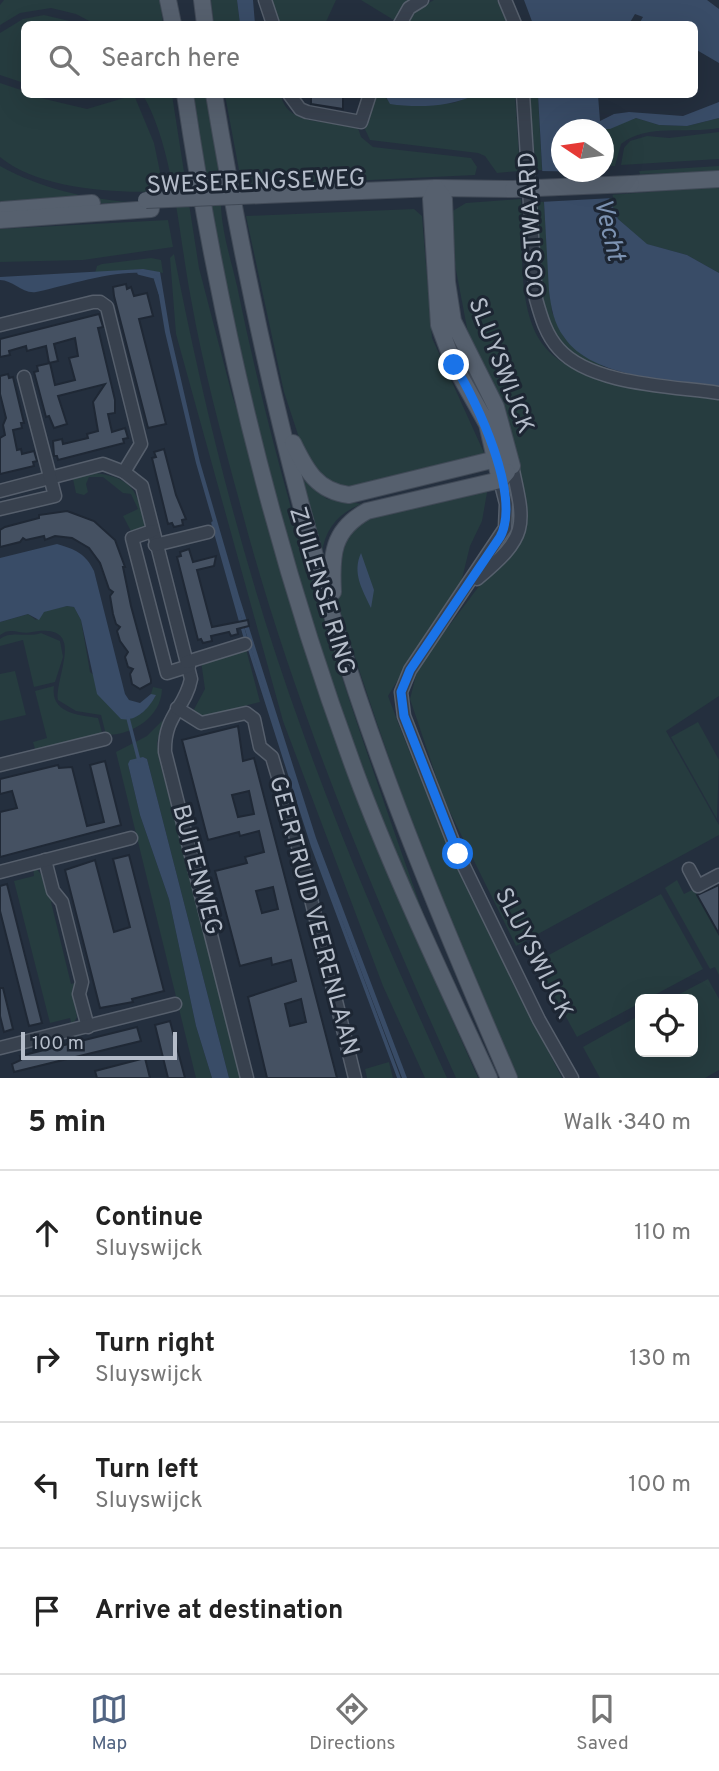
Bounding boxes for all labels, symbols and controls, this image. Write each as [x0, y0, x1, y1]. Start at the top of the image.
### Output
search box [21, 21, 698, 98]
icon: search [45, 41, 83, 79]
text: Search here [101, 43, 240, 76]
north arrow [551, 119, 614, 182]
street label: OOSTWAARD [513, 151, 553, 299]
street label: SWESERENGSEWEG [146, 164, 366, 202]
water label: Vecht [585, 195, 632, 266]
street label: SLUYSWIJCK [460, 294, 540, 438]
route end [438, 349, 469, 380]
street label: ZUILENSE RING [281, 503, 361, 679]
street label: GEERTRUID VEERENLAAN [261, 773, 365, 1059]
street label: BUITENWEG [164, 802, 228, 938]
route start [442, 838, 473, 869]
street label: SLUYSWIJCK [487, 883, 579, 1025]
map controls [635, 994, 698, 1057]
button: locate [635, 994, 698, 1057]
scale bar [21, 1029, 177, 1061]
text: 100 m [32, 1032, 84, 1056]
text: 5 min [28, 1105, 106, 1142]
text: Walk · 340 m [563, 1109, 691, 1138]
text: Continue [95, 1202, 203, 1235]
icon: ahead [28, 1214, 66, 1252]
text: 110 m [634, 1219, 691, 1248]
text: Sluyswijck [95, 1235, 203, 1264]
text: Turn right [95, 1328, 215, 1361]
icon: right [28, 1340, 66, 1378]
text: 130 m [629, 1345, 691, 1374]
text: Sluyswijck [95, 1361, 203, 1390]
text: Turn left [95, 1454, 199, 1487]
icon: left [28, 1466, 66, 1504]
text: 100 m [628, 1471, 691, 1500]
text: Sluyswijck [95, 1487, 203, 1516]
icon: arrive [28, 1592, 66, 1630]
text: Arrive at destination [95, 1595, 343, 1628]
tab: Map [90, 1690, 128, 1756]
tab: Directions [309, 1690, 396, 1756]
tab: Saved [576, 1690, 629, 1756]

